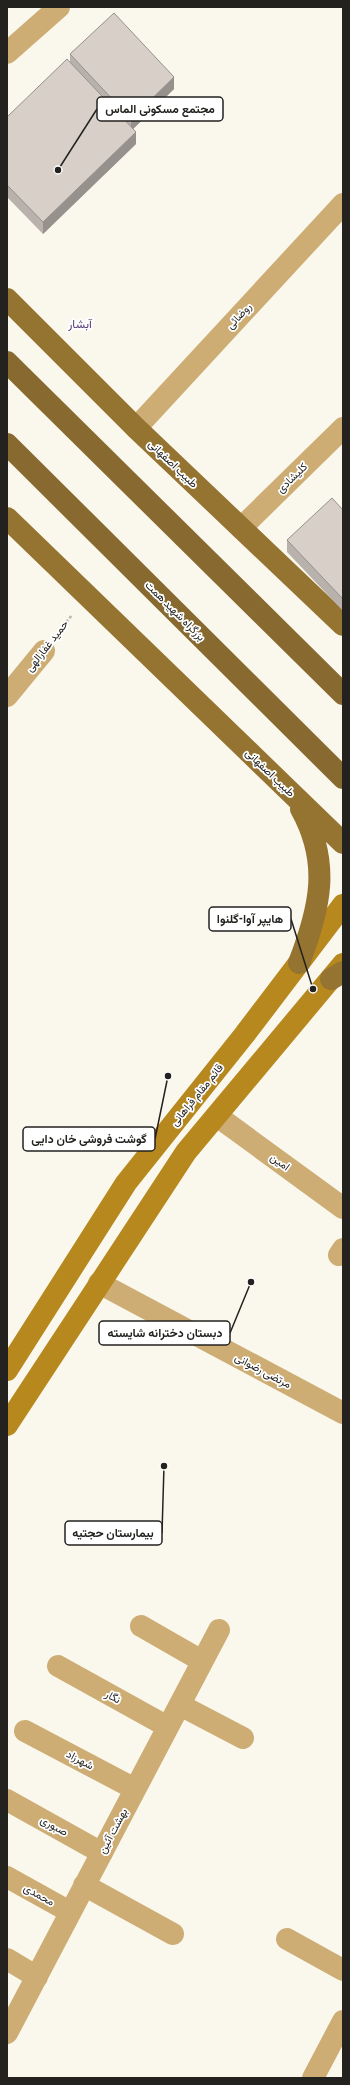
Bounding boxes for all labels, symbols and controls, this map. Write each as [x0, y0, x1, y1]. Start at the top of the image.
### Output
callout: مجتمع مسکونی الماس [97, 97, 223, 121]
text: مجتمع مسکونی الماس [105, 102, 215, 117]
street label: روضائی [224, 300, 255, 332]
district label: آبشار [67, 317, 93, 332]
street label: طبیب اصفهانی [146, 437, 200, 491]
street label: کلیشادی [274, 460, 310, 496]
street label: بزرگراه شهید همت [142, 578, 208, 644]
street label: حمید غفارالهی [23, 618, 71, 674]
street label: طبیب اصفهانی [243, 746, 297, 800]
callout: هایپر آوا-گلنوا [209, 907, 291, 931]
text: هایپر آوا-گلنوا [217, 912, 283, 927]
street label: قائم مقام فراهانی [168, 1061, 227, 1129]
callout: گوشت فروشی خان دایی [23, 1127, 155, 1151]
text: گوشت فروشی خان دایی [31, 1132, 147, 1147]
street label: امین [268, 1151, 292, 1173]
callout: دبستان دخترانه شایسته [99, 1321, 230, 1345]
text: دبستان دخترانه شایسته [108, 1326, 222, 1341]
street label: مرتضی رضوانی [233, 1351, 293, 1391]
callout: بیمارستان حجتیه [65, 1521, 162, 1545]
text: بیمارستان حجتیه [72, 1526, 154, 1541]
street label: نگار [102, 1687, 123, 1706]
street label: شهرزاد [64, 1747, 96, 1773]
street label: بهشت آئین [96, 1806, 130, 1856]
street label: صبوری [38, 1813, 70, 1839]
street label: محمدی [21, 1881, 57, 1909]

